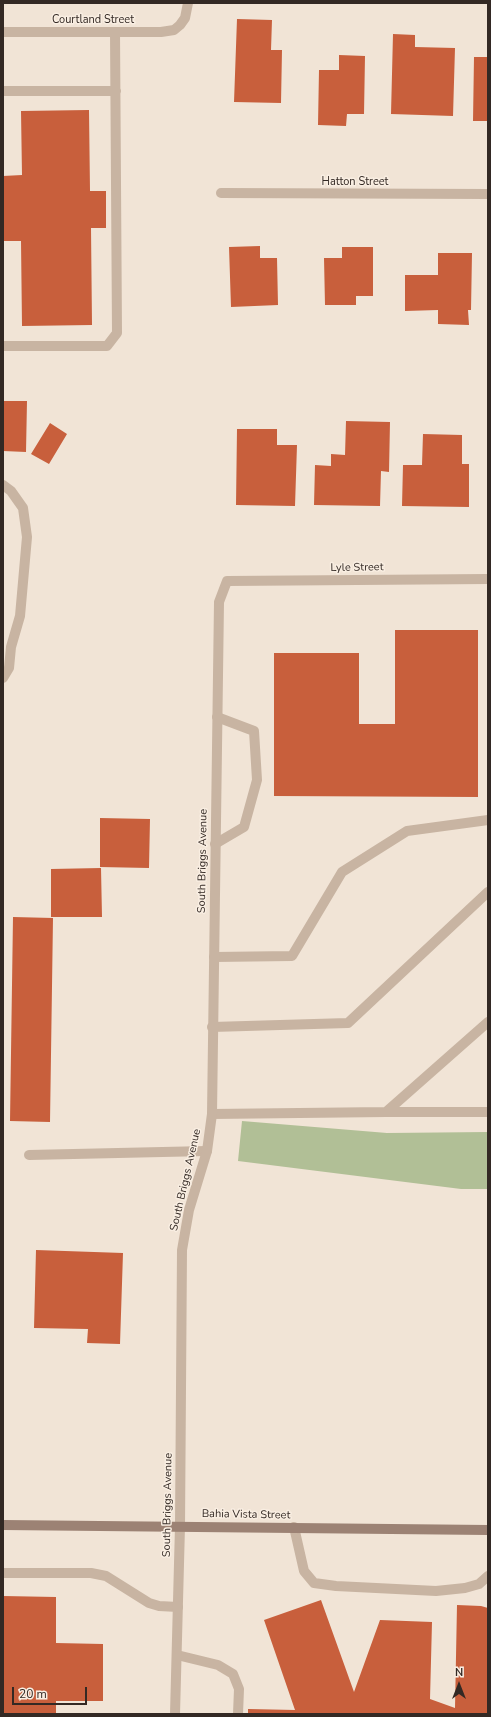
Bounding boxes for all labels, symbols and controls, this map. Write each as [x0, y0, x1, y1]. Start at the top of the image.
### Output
street label: Courtland Street [52, 13, 134, 27]
street label: Hatton Street [322, 175, 388, 189]
street label: Lyle Street [330, 561, 384, 575]
street label: South Briggs Avenue [195, 809, 211, 913]
street label: South Briggs Avenue [168, 1128, 204, 1232]
street label: South Briggs Avenue [160, 1453, 176, 1557]
street label: Bahia Vista Street [202, 1508, 290, 1522]
north arrow [439, 1665, 479, 1705]
text: N [455, 1665, 463, 1680]
scale bar [14, 1679, 89, 1705]
text: 20 m [19, 1686, 47, 1702]

